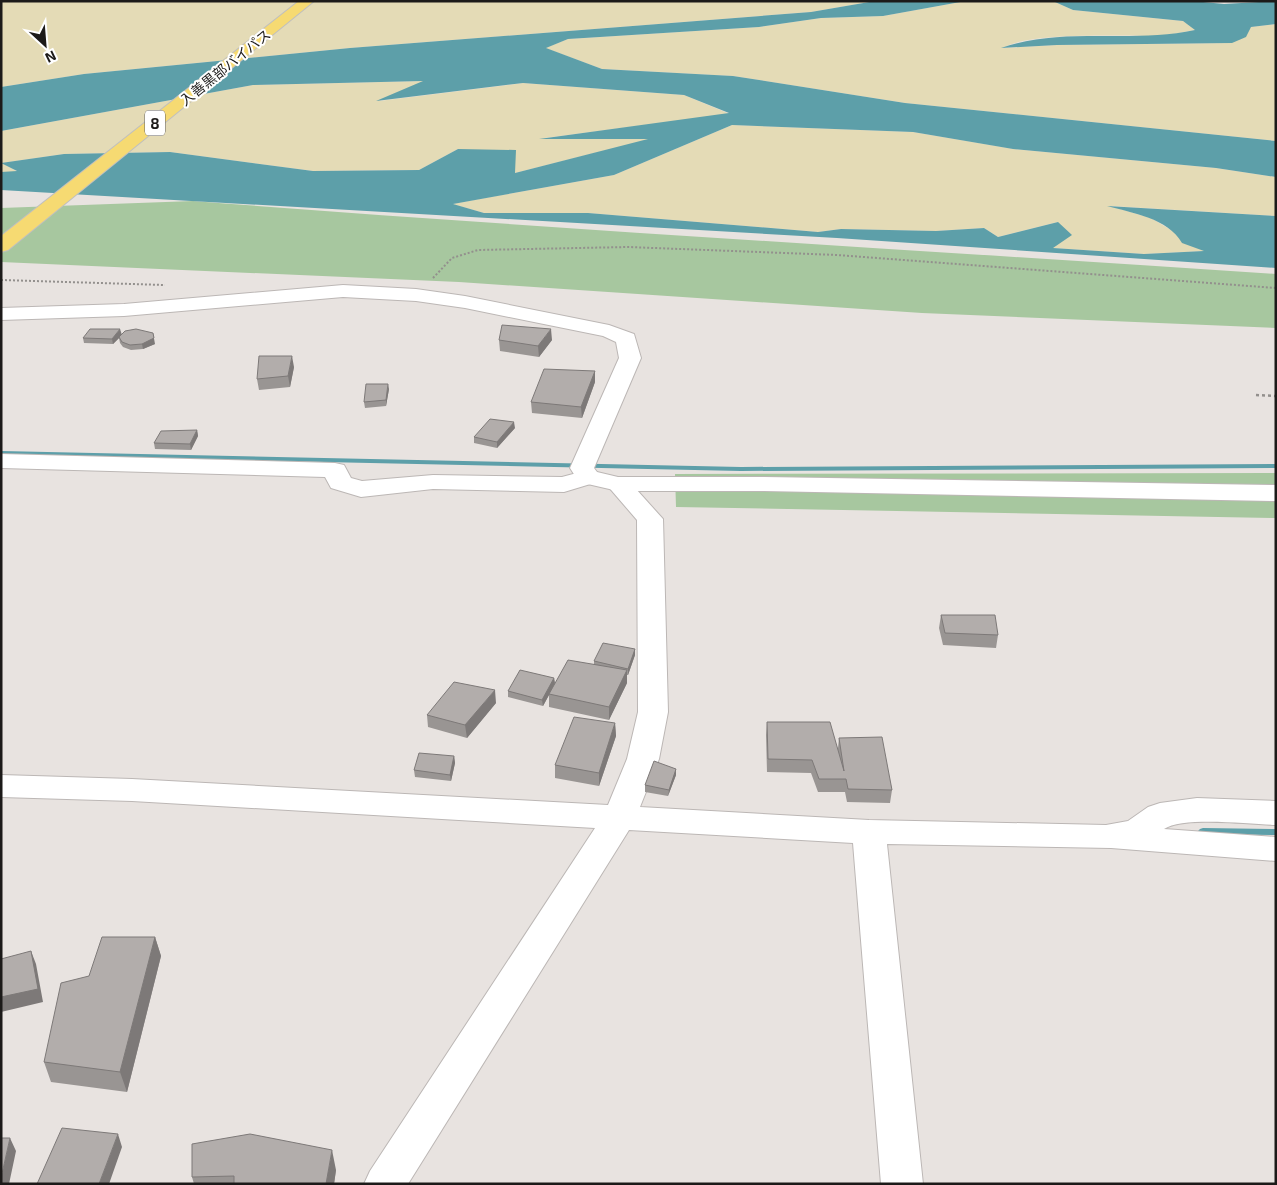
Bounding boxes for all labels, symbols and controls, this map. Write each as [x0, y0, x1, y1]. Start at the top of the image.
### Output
north arrow [20, 20, 70, 70]
street label: 入善黒部バイパス [176, 25, 274, 109]
text: N [43, 47, 59, 67]
road number: 8 [145, 110, 165, 136]

